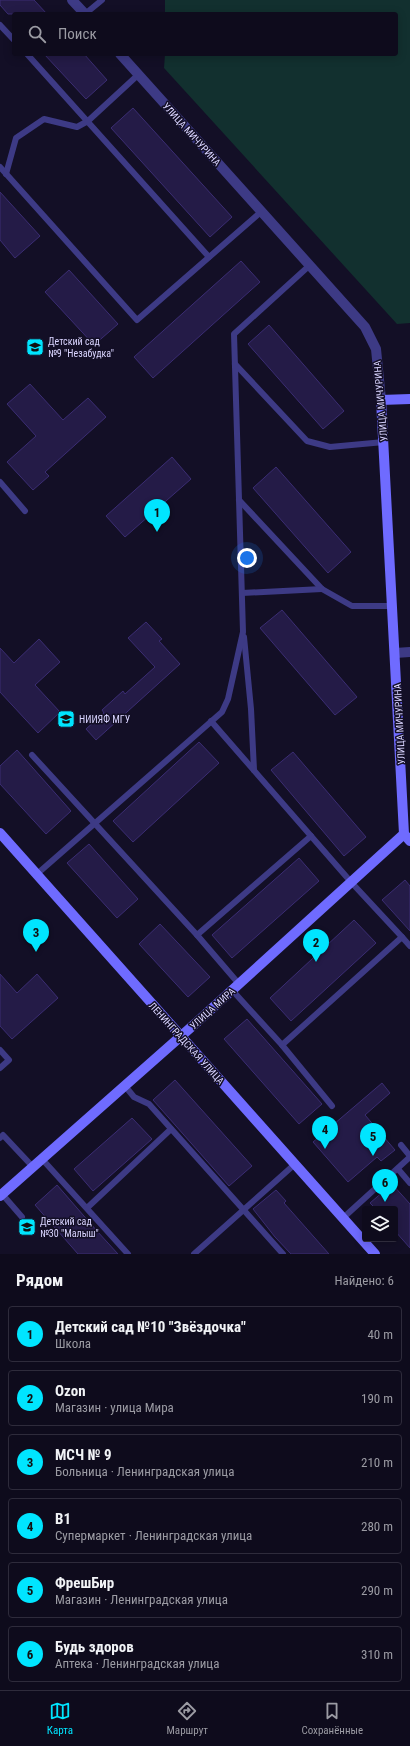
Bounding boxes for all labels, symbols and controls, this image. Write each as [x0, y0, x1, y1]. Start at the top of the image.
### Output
search box [12, 12, 398, 56]
icon: search [26, 23, 48, 45]
text: Поиск [58, 25, 97, 43]
street label: УЛИЦА МИЧУРИНА [160, 101, 223, 168]
place label: Детский сад №9 "Незабудка" [48, 336, 114, 359]
school or university icon: Детский сад №9 "Незабудка" [25, 337, 45, 357]
street label: УЛИЦА МИЧУРИНА [371, 360, 390, 442]
pin: 1 [144, 499, 170, 532]
your location [237, 548, 257, 568]
street label: УЛИЦА МИЧУРИНА [392, 683, 407, 765]
school or university icon: НИИЯФ МГУ [56, 709, 76, 729]
place label: НИИЯФ МГУ [79, 713, 131, 725]
pin: 3 [23, 919, 49, 952]
pin: 2 [303, 929, 329, 962]
street label: УЛИЦА МИРА [188, 985, 237, 1031]
street label: ЛЕНИНГРАДСКАЯ УЛИЦА [147, 1000, 227, 1087]
pin: 4 [312, 1116, 338, 1149]
pin: 5 [360, 1123, 386, 1156]
pin: 6 [372, 1169, 398, 1202]
map controls [362, 1206, 398, 1242]
button: layers [362, 1206, 398, 1242]
place label: Детский сад №30 "Малыш" [40, 1216, 99, 1239]
school or university icon: Детский сад №30 "Малыш" [17, 1217, 37, 1237]
text: Рядом [16, 1270, 63, 1290]
text: Найдено: 6 [334, 1273, 394, 1288]
text: Детский сад №10 "Звёздочка" [55, 1318, 246, 1336]
text: 1 [27, 1327, 33, 1342]
text: 40 m [367, 1327, 393, 1342]
text: Школа [55, 1336, 91, 1351]
text: Ozon [55, 1382, 86, 1400]
text: 2 [27, 1391, 33, 1406]
text: 190 m [361, 1391, 393, 1406]
text: Магазин · улица Мира [55, 1400, 174, 1415]
text: МСЧ № 9 [55, 1446, 112, 1464]
text: 3 [27, 1455, 33, 1470]
text: 210 m [361, 1455, 393, 1470]
text: Больница · Ленинградская улица [55, 1464, 234, 1479]
text: В1 [55, 1510, 71, 1528]
text: 4 [27, 1519, 33, 1534]
text: 280 m [361, 1519, 393, 1534]
text: Супермаркет · Ленинградская улица [55, 1528, 252, 1543]
text: ФрешБир [55, 1574, 114, 1592]
text: 5 [27, 1583, 33, 1598]
text: 290 m [361, 1583, 393, 1598]
text: Магазин · Ленинградская улица [55, 1592, 228, 1607]
text: Будь здоров [55, 1638, 134, 1656]
text: 6 [27, 1647, 33, 1662]
text: 310 m [361, 1647, 393, 1662]
text: Аптека · Ленинградская улица [55, 1656, 219, 1671]
tab: Карта [47, 1700, 73, 1737]
tab: Маршрут [167, 1700, 208, 1737]
tab: Сохранённые [301, 1700, 363, 1737]

